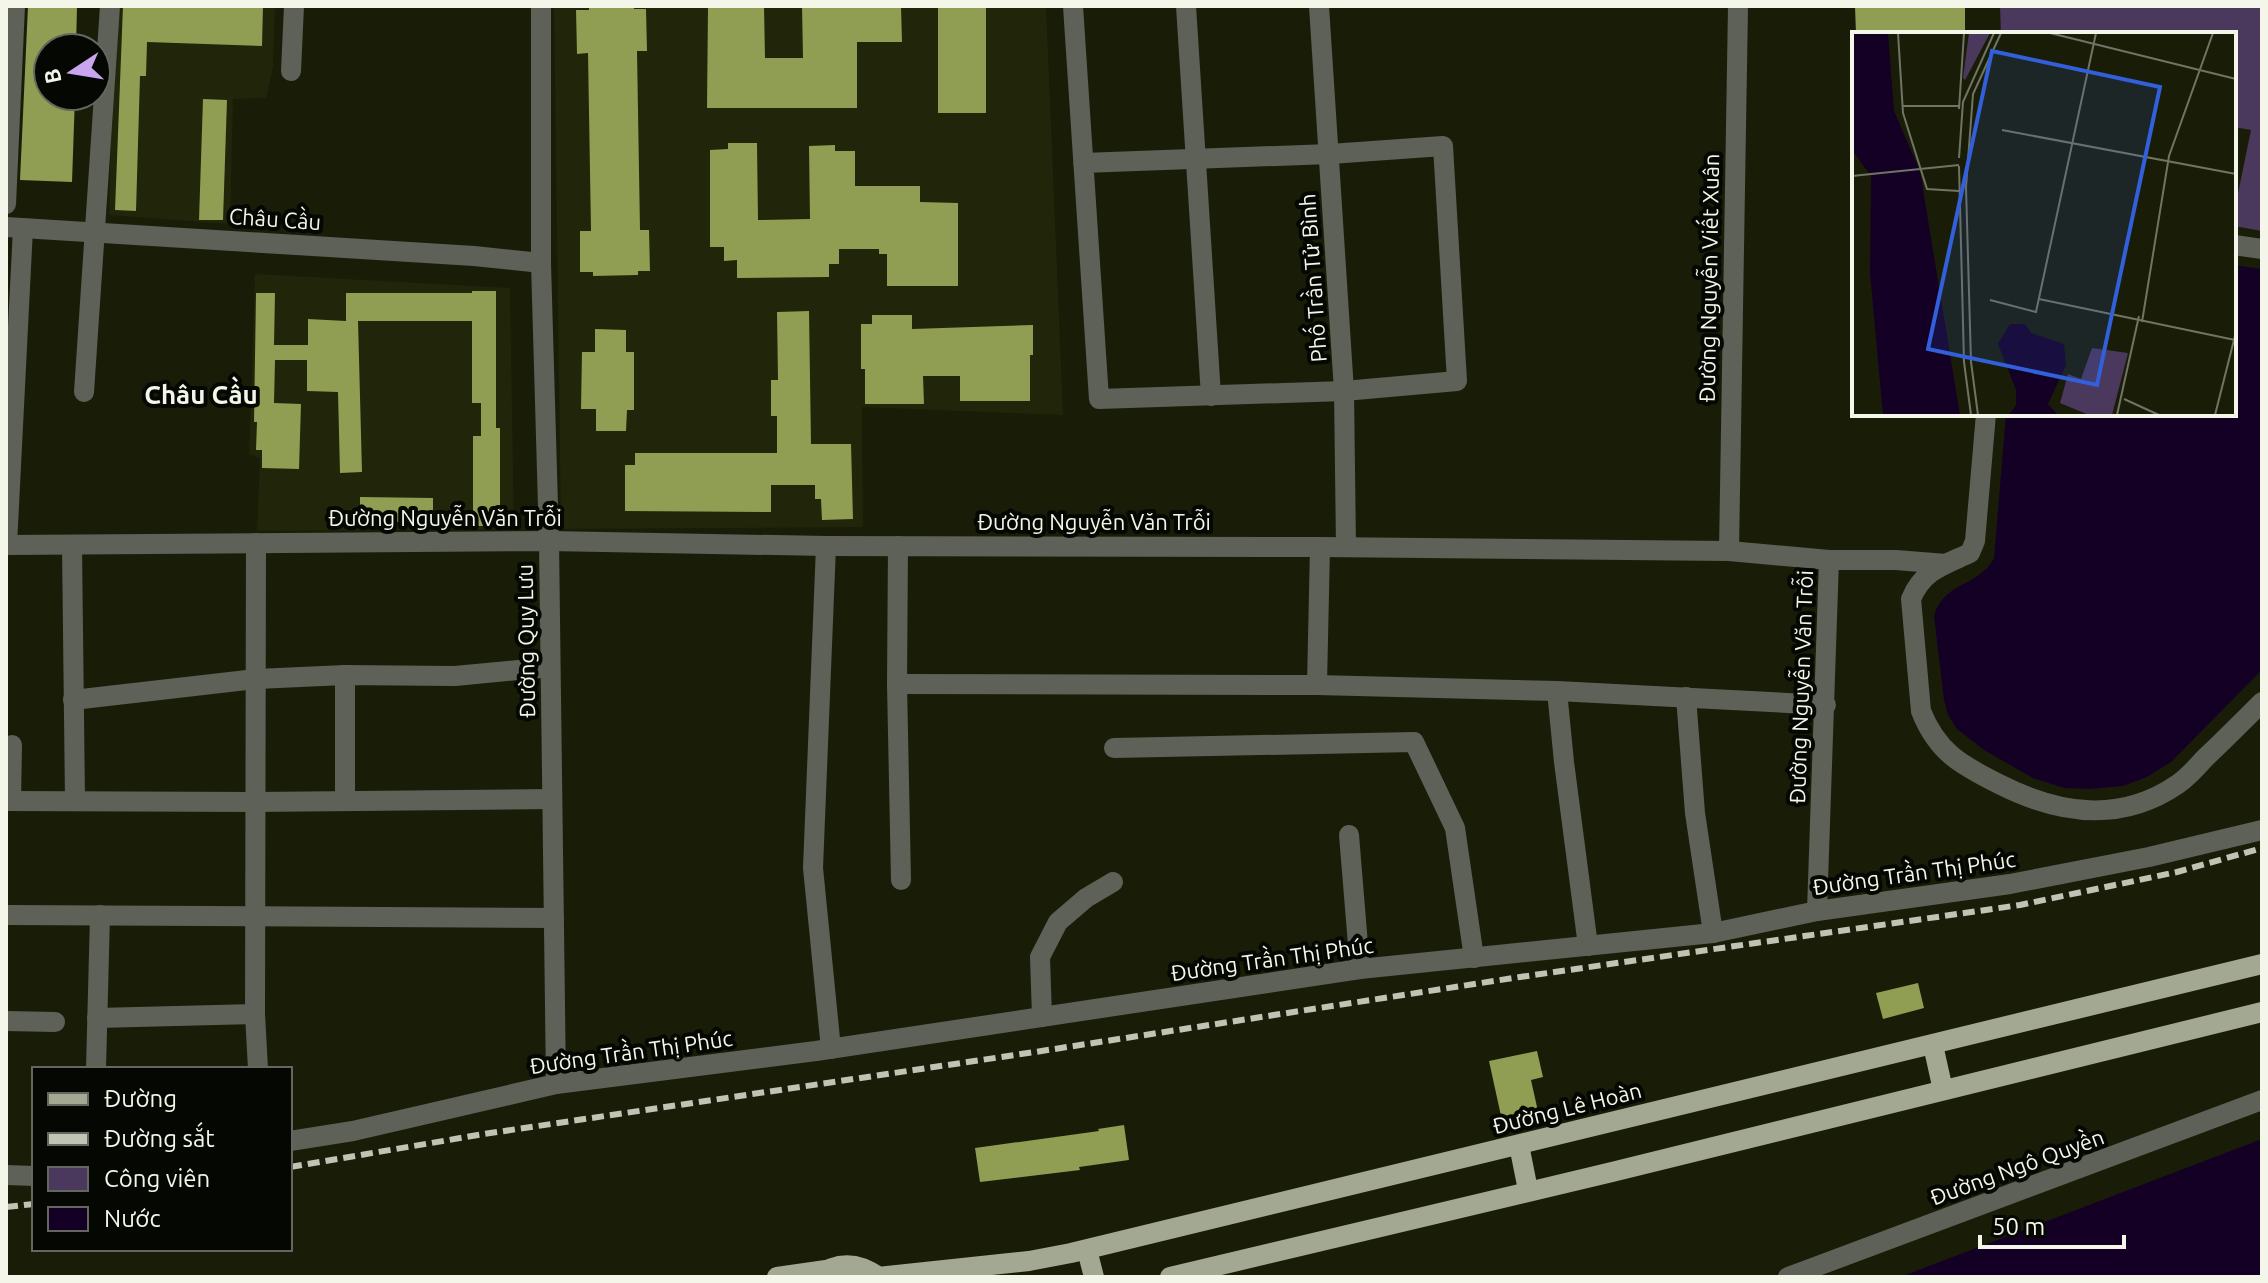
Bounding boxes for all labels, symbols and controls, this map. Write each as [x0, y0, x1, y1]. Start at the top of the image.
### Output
north arrow [32, 32, 112, 112]
inset map [1852, 32, 2236, 416]
text: B [38, 67, 66, 86]
street label: Đường Nguyễn Viết Xuân [1691, 153, 1723, 403]
street label: Phố Trần Tử Bình [1292, 193, 1331, 363]
street label: Châu Cầu [228, 200, 322, 234]
district label: Châu Cầu [144, 376, 258, 409]
street label: Đường Nguyễn Văn Trỗi [328, 504, 562, 530]
street label: Đường Nguyễn Văn Trỗi [977, 508, 1211, 534]
street label: Đường Quy Lưu [512, 564, 539, 718]
street label: Đường Nguyễn Văn Trỗi [1783, 570, 1817, 804]
street label: Đường Trần Thị Phúc [1811, 844, 2017, 899]
street label: Đường Trần Thị Phúc [1169, 930, 1375, 985]
street label: Đường Trần Thị Phúc [528, 1023, 734, 1078]
legend [32, 1067, 292, 1251]
street label: Đường Lê Hoàn [1490, 1077, 1644, 1138]
text: Đường [104, 1085, 177, 1112]
text: Đường sắt [104, 1121, 215, 1152]
street label: Đường Ngô Quyền [1926, 1121, 2107, 1210]
text: Công viên [104, 1165, 210, 1192]
scale bar [1980, 1199, 2124, 1249]
text: Nước [104, 1205, 161, 1232]
text: 50 m [1992, 1213, 2045, 1240]

